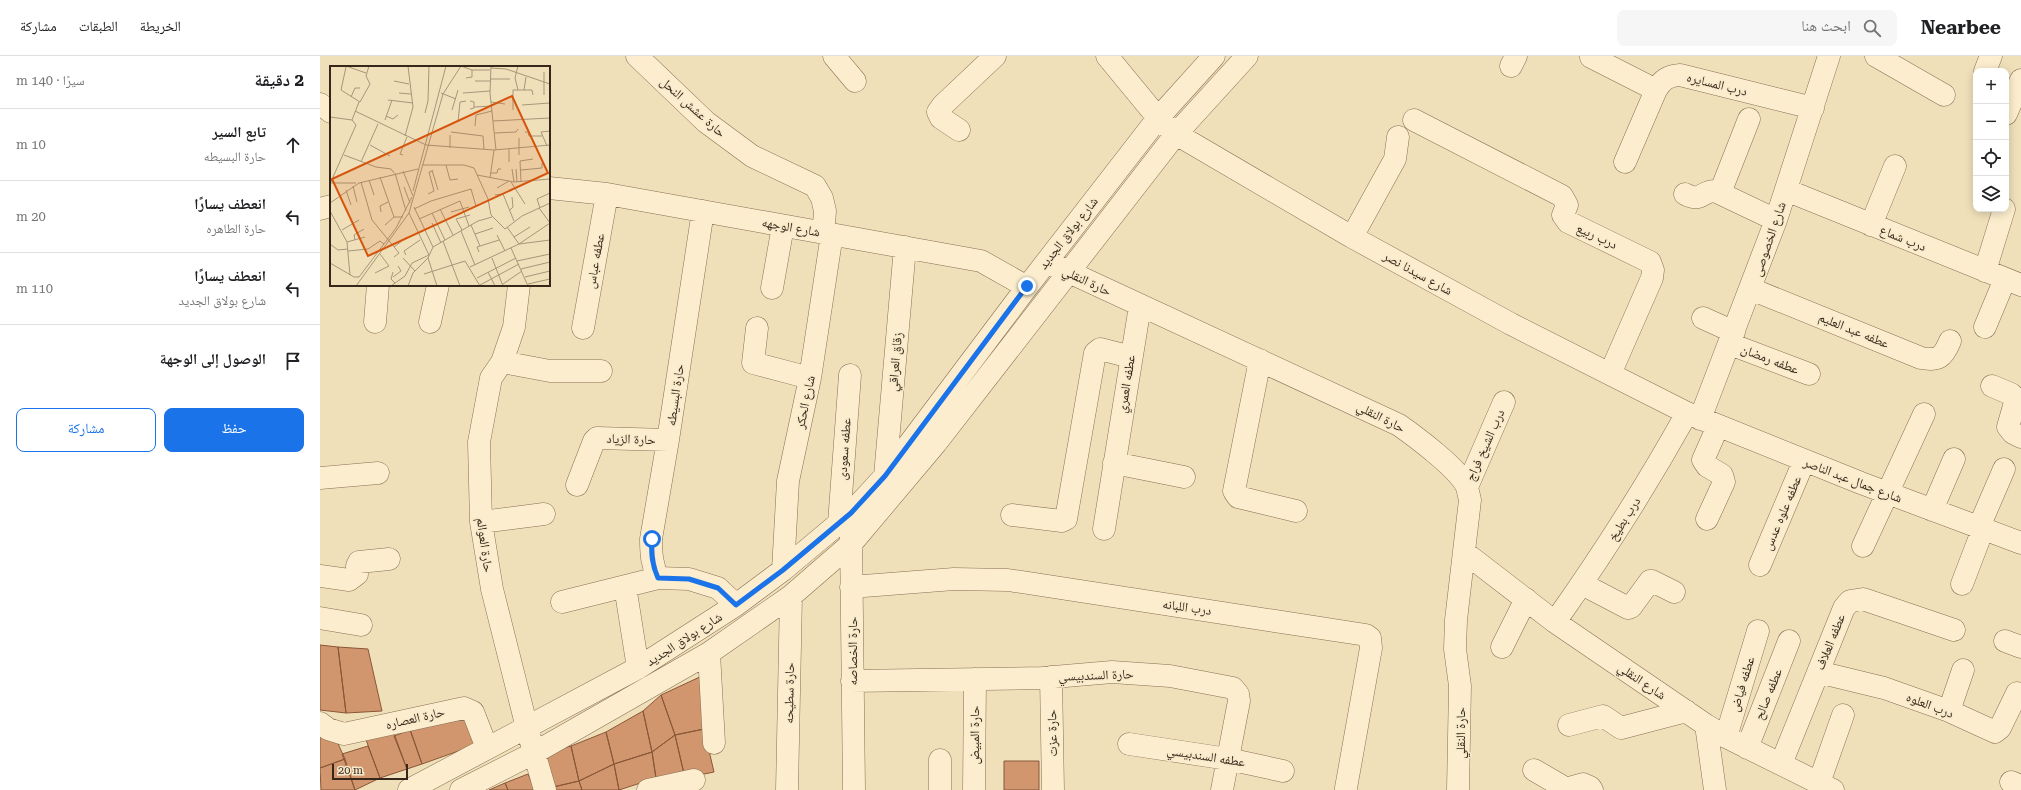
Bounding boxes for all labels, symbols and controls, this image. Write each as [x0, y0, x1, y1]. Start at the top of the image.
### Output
search box [1617, 10, 1897, 46]
text: Nearbee [1921, 16, 2001, 39]
text: ابحث هنا [1801, 17, 1851, 35]
icon: search [1861, 17, 1883, 39]
text: مشاركة [20, 18, 57, 34]
text: الطبقات [79, 18, 118, 34]
text: الخريطة [140, 18, 181, 34]
inset map [330, 66, 550, 286]
map controls [1973, 68, 2009, 212]
button: + [1973, 68, 2009, 104]
street label: درب المسايره [1685, 69, 1749, 100]
text: 2 دقيقة [254, 70, 304, 90]
text: سيرًا · 140 m [16, 73, 84, 88]
street label: حارة عشش النحل [657, 74, 729, 141]
button: − [1973, 104, 2009, 140]
text: تابع السير [212, 123, 266, 141]
icon: ahead [282, 134, 304, 156]
text: 10 m [16, 137, 46, 152]
button: locate [1973, 140, 2009, 176]
text: حارة البسيطه [204, 149, 266, 164]
button: layers [1973, 176, 2009, 212]
street label: شارع بولاق الجديد [1035, 194, 1102, 273]
text: انعطف يسارًا [194, 195, 266, 213]
street label: شارع الخصوصى [1749, 200, 1791, 279]
icon: left [282, 206, 304, 228]
text: 20 m [16, 209, 46, 224]
street label: شارع الوجهه [760, 214, 821, 241]
street label: درب ربيع [1573, 220, 1620, 254]
text: حارة الطاهره [206, 221, 266, 236]
street label: درب شماع [1877, 222, 1928, 256]
street label: عطفه عباس [583, 232, 608, 290]
street label: شارع سيدنا نصر [1379, 247, 1455, 300]
street label: حارة النقلي [1059, 263, 1114, 302]
text: انعطف يسارًا [194, 267, 266, 285]
route end [1018, 277, 1036, 295]
icon: left [282, 278, 304, 300]
text: 110 m [16, 281, 53, 296]
text: شارع بولاق الجديد [179, 293, 266, 308]
street label: عطفه عبد العليم [1816, 309, 1892, 352]
street label: زقاق العراقي [885, 332, 908, 393]
street label: عطفه رمضان [1739, 341, 1802, 378]
text: الوصول إلى الوجهة [160, 350, 266, 368]
icon: arrive [282, 350, 304, 372]
street label: عطفه العمري [1114, 353, 1141, 415]
street label: حارة البسيطه [663, 363, 688, 427]
street label: شارع الحكر [792, 374, 820, 431]
street label: حارة النقلي [1353, 399, 1408, 438]
street label: درب الشيخ فراج [1463, 407, 1509, 484]
button: مشاركة [16, 408, 156, 452]
button: حفظ [164, 408, 304, 452]
street label: عطفه سعودى [834, 417, 855, 481]
street label: حارة الزياد [606, 431, 656, 448]
street label: شارع جمال عبد الناصر [1800, 454, 1904, 508]
street label: عطفه علوه عدس [1760, 473, 1805, 553]
street label: درب بطيخ [1605, 494, 1645, 545]
street label: حارة العوالم [473, 517, 496, 574]
route start [643, 530, 661, 548]
street label: درب اللبانه [1161, 596, 1212, 619]
street label: شارع بولاق الجديد [643, 609, 726, 671]
street label: عطفه العلاف [1812, 611, 1848, 672]
street label: حارة الخصاصه [845, 616, 861, 686]
street label: عطفه فياض [1727, 654, 1759, 714]
street label: شارع النقلي [1613, 659, 1669, 705]
street label: حارة سطيحه [781, 662, 798, 724]
street label: حارة السندبيسي [1058, 666, 1134, 687]
street label: عطفه صالح [1751, 666, 1787, 723]
street label: درب العلوه [1904, 689, 1956, 722]
street label: حارة العصاره [384, 704, 446, 733]
street label: حارة المبيض [967, 705, 983, 765]
street label: حارة النقلي [1453, 707, 1471, 759]
street label: حارة عزت [1044, 709, 1061, 757]
street label: عطفه السندبيسي [1165, 742, 1247, 773]
scale bar [332, 762, 408, 781]
text: 20 m [338, 764, 363, 777]

